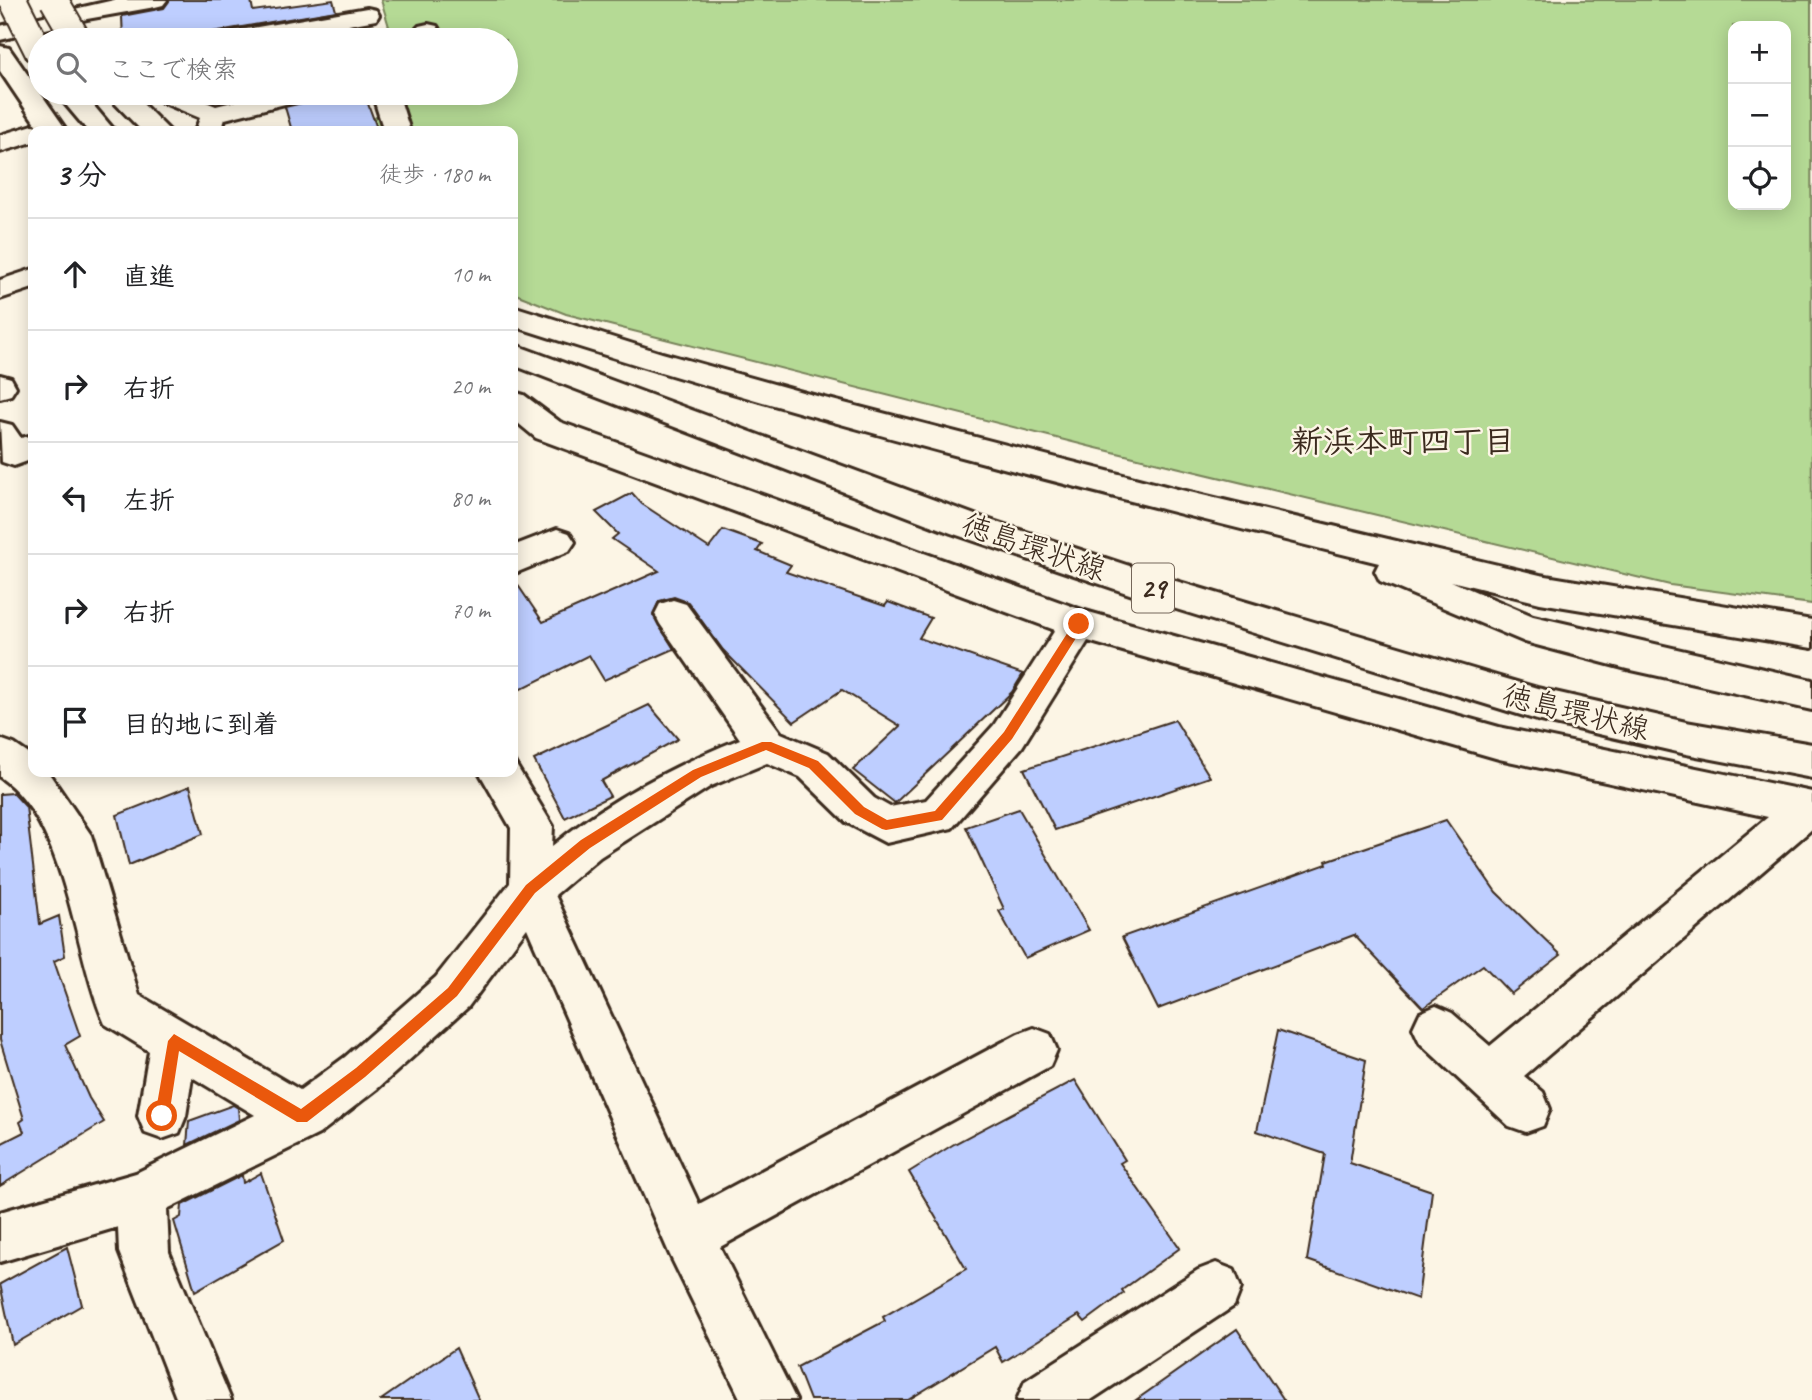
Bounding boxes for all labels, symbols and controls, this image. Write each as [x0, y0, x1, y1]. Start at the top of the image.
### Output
map controls [1728, 21, 1791, 210]
button: + [1728, 21, 1791, 84]
search box [28, 28, 518, 105]
icon: search [52, 48, 90, 86]
text: ここで検索 [108, 53, 238, 86]
button: − [1728, 84, 1791, 147]
button: locate [1728, 147, 1791, 210]
text: 3 分 [56, 156, 107, 194]
text: 徒歩 · 180 m [379, 160, 490, 189]
icon: ahead [56, 255, 94, 293]
text: 直進 [123, 260, 175, 293]
text: 10 m [451, 260, 490, 289]
icon: right [56, 367, 94, 405]
text: 右折 [123, 372, 175, 405]
text: 20 m [451, 372, 490, 401]
district label: 新浜本町四丁目 [1291, 421, 1515, 462]
icon: left [56, 479, 94, 517]
text: 左折 [123, 484, 175, 517]
text: 80 m [451, 484, 490, 513]
street label: 徳島環状線 [957, 505, 1111, 589]
road number: 29 [1132, 564, 1174, 612]
icon: right [56, 591, 94, 629]
text: 右折 [123, 596, 175, 629]
text: 70 m [451, 596, 490, 625]
route end [1063, 608, 1094, 639]
street label: 徳島環状線 [1499, 675, 1653, 749]
icon: arrive [56, 703, 94, 741]
text: 目的地に到着 [123, 708, 279, 741]
route start [146, 1100, 177, 1131]

